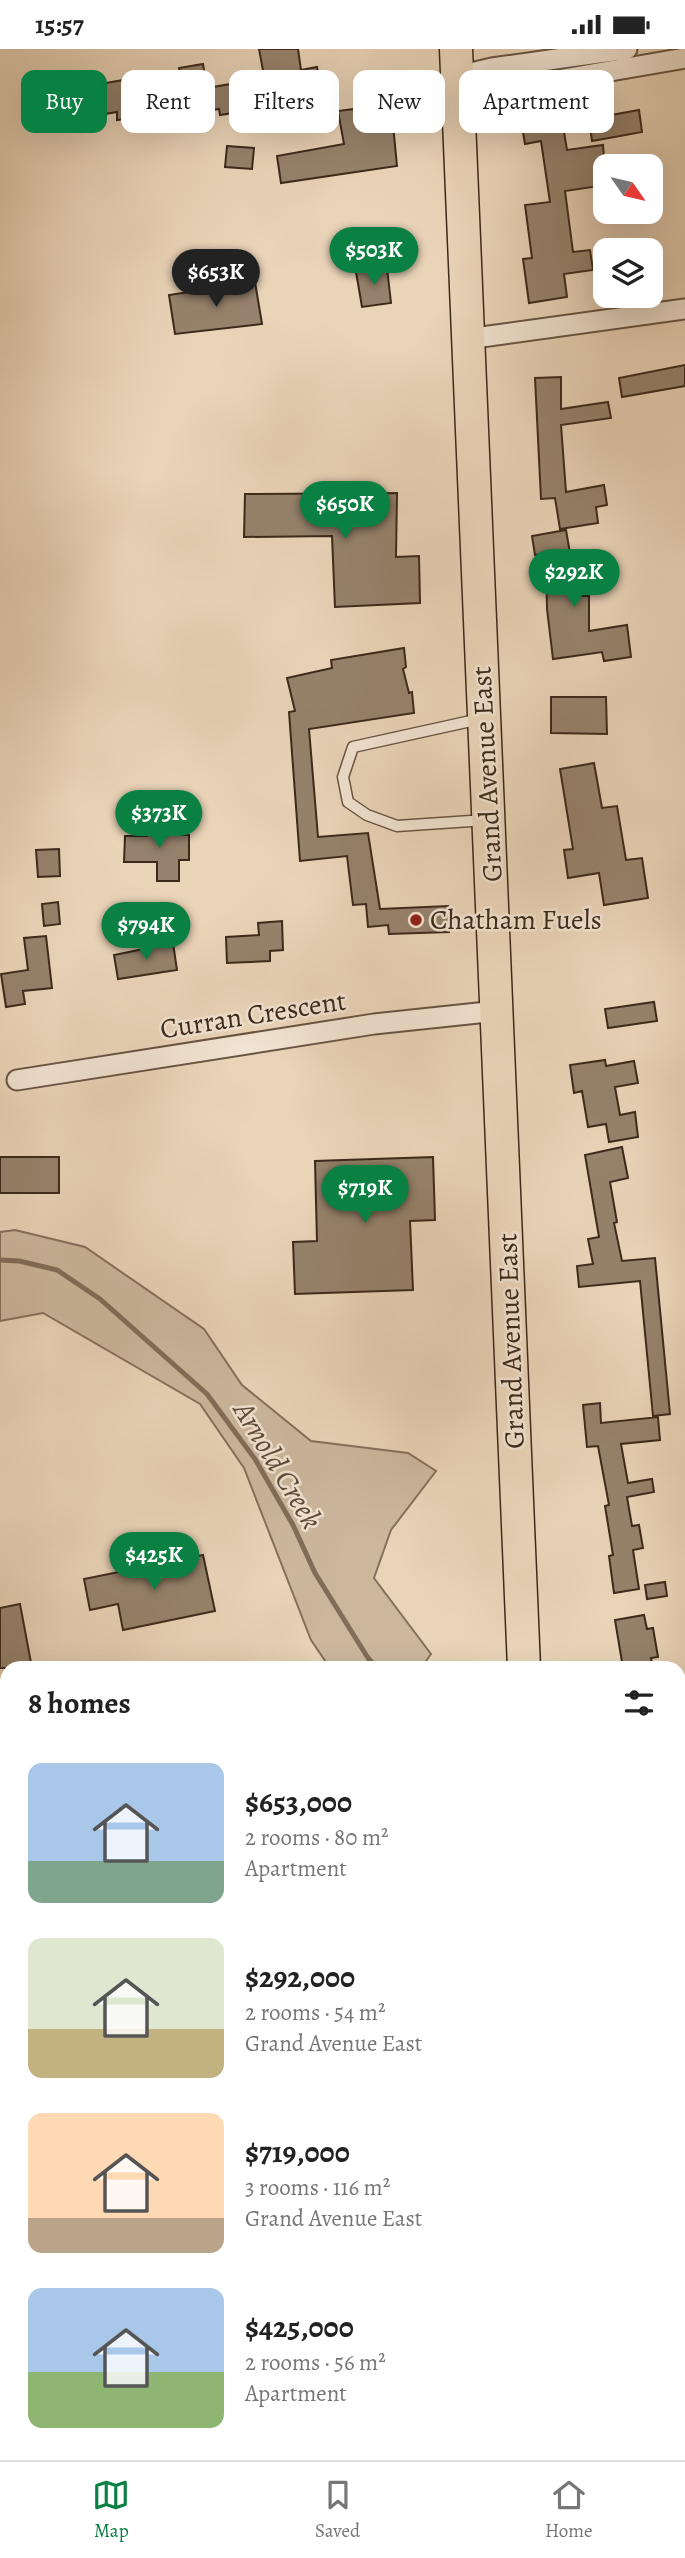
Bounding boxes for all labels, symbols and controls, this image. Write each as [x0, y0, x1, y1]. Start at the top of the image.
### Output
text: 15:57 [35, 7, 84, 42]
chip: Buy [21, 70, 107, 133]
chip: Rent [121, 70, 215, 133]
chip: Filters [229, 70, 339, 133]
chip: New [353, 70, 445, 133]
chip: Apartment [459, 70, 614, 133]
north arrow [593, 154, 663, 224]
map controls [593, 154, 663, 308]
pin: $503K [325, 227, 423, 287]
text: $503K [345, 234, 403, 265]
button: layers [593, 238, 663, 308]
pin: $653K [167, 250, 265, 309]
text: $653K [188, 256, 244, 287]
pin: $650K [296, 482, 394, 541]
text: $650K [316, 488, 374, 519]
pin: $292K [525, 549, 623, 609]
text: $292K [545, 556, 603, 587]
street label: Grand Avenue East [462, 665, 512, 883]
pin: $373K [110, 791, 208, 850]
text: $373K [131, 797, 187, 828]
place label: Chatham Fuels [430, 901, 602, 939]
pin: $794K [97, 902, 195, 962]
text: $794K [117, 909, 175, 940]
marker: Chatham Fuels [408, 912, 424, 928]
street label: Curran Crescent [157, 982, 349, 1048]
pin: $719K [316, 1165, 414, 1225]
text: $719K [338, 1172, 392, 1203]
street label: Grand Avenue East [488, 1232, 534, 1450]
water label: Arnold Creek [223, 1392, 332, 1536]
pin: $425K [105, 1533, 203, 1592]
text: $425K [125, 1539, 183, 1570]
text: 8 homes [28, 1683, 131, 1723]
icon: filters [620, 1684, 658, 1722]
text: $653,000 [245, 1782, 352, 1822]
icon: home [84, 1791, 168, 1875]
text: 2 rooms · 80 m² [245, 1822, 389, 1853]
text: Apartment [245, 1853, 347, 1884]
text: $292,000 [245, 1957, 355, 1997]
icon: home [84, 1966, 168, 2050]
text: 2 rooms · 54 m² [245, 1997, 386, 2028]
text: Grand Avenue East [245, 2028, 422, 2059]
text: $719,000 [245, 2132, 350, 2172]
icon: home [84, 2141, 168, 2225]
text: 3 rooms · 116 m² [245, 2172, 390, 2203]
text: Grand Avenue East [245, 2203, 422, 2234]
text: $425,000 [245, 2307, 354, 2347]
icon: home [84, 2316, 168, 2400]
text: 2 rooms · 56 m² [245, 2347, 386, 2378]
text: Apartment [245, 2378, 347, 2409]
tab: Map [92, 2476, 130, 2544]
tab: Saved [315, 2476, 360, 2544]
tab: Home [545, 2476, 593, 2544]

